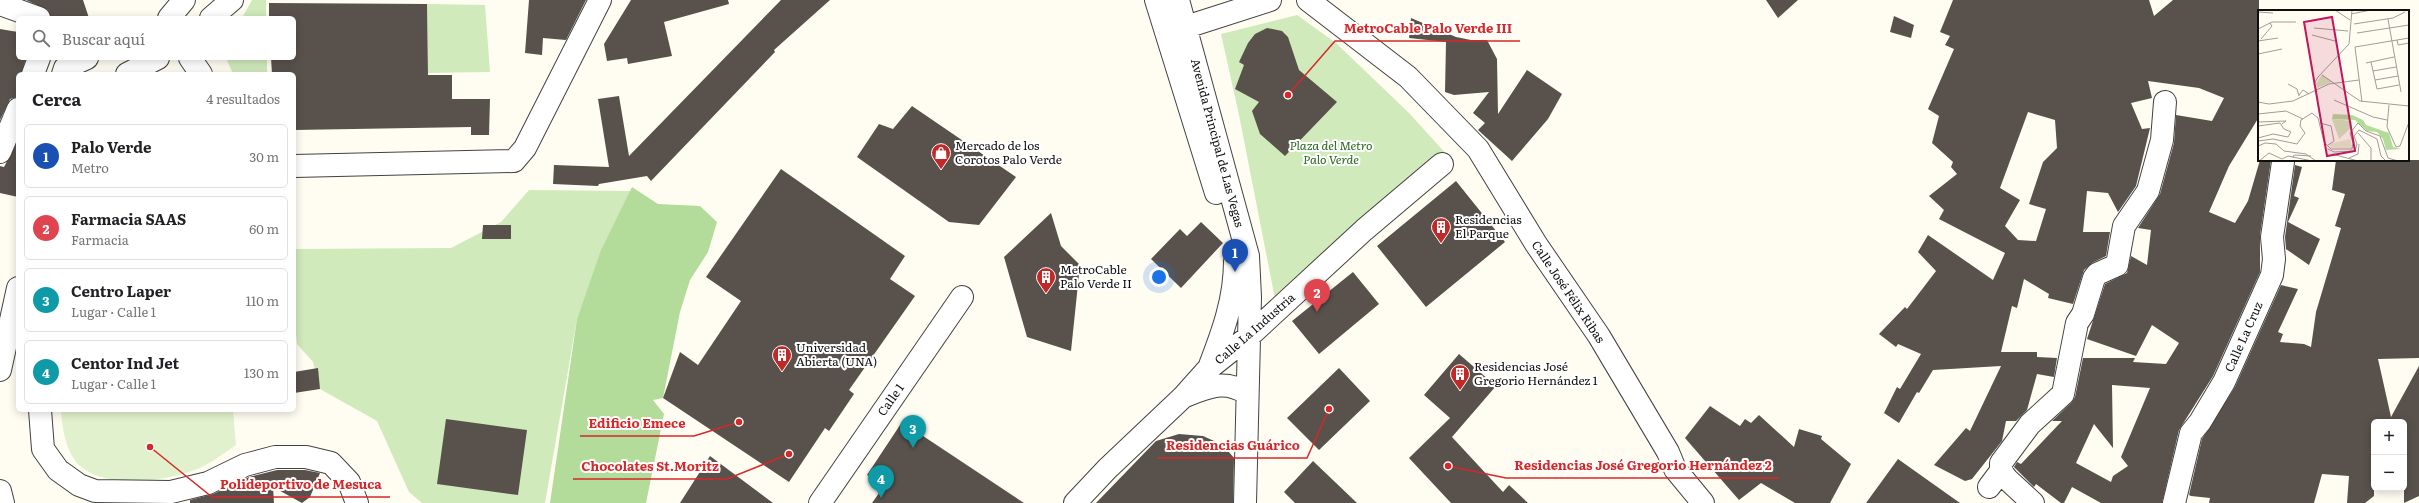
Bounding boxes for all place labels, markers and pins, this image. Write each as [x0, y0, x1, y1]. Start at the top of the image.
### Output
callout: MetroCable Palo Verde III [1335, 16, 1520, 41]
place label: Mercado de los Corotos Palo Verde [955, 136, 1062, 168]
shop icon: Mercado de los Corotos Palo Verde [930, 142, 952, 170]
place label: Residencias El Parque [1455, 210, 1522, 242]
building icon: Residencias El Parque [1430, 216, 1452, 244]
pin: 1 [1222, 239, 1248, 272]
place label: MetroCable Palo Verde II [1060, 260, 1132, 292]
building icon: MetroCable Palo Verde II [1035, 266, 1057, 294]
pin: 2 [1304, 279, 1330, 312]
place label: Universidad Abierta (UNA) [796, 338, 877, 370]
building icon: Universidad Abierta (UNA) [771, 344, 793, 372]
place label: Residencias José Gregorio Hernández 1 [1474, 357, 1598, 389]
building icon: Residencias José Gregorio Hernández 1 [1449, 363, 1471, 391]
callout: Edificio Emece [580, 411, 694, 436]
pin: 3 [900, 415, 926, 448]
callout: Residencias Guárico [1158, 433, 1307, 458]
callout: Residencias José Gregorio Hernández 2 [1506, 453, 1779, 478]
callout: Chocolates St.Moritz [573, 454, 727, 479]
pin: 4 [868, 465, 894, 498]
callout: Polideportivo de Mesuca [212, 472, 390, 497]

